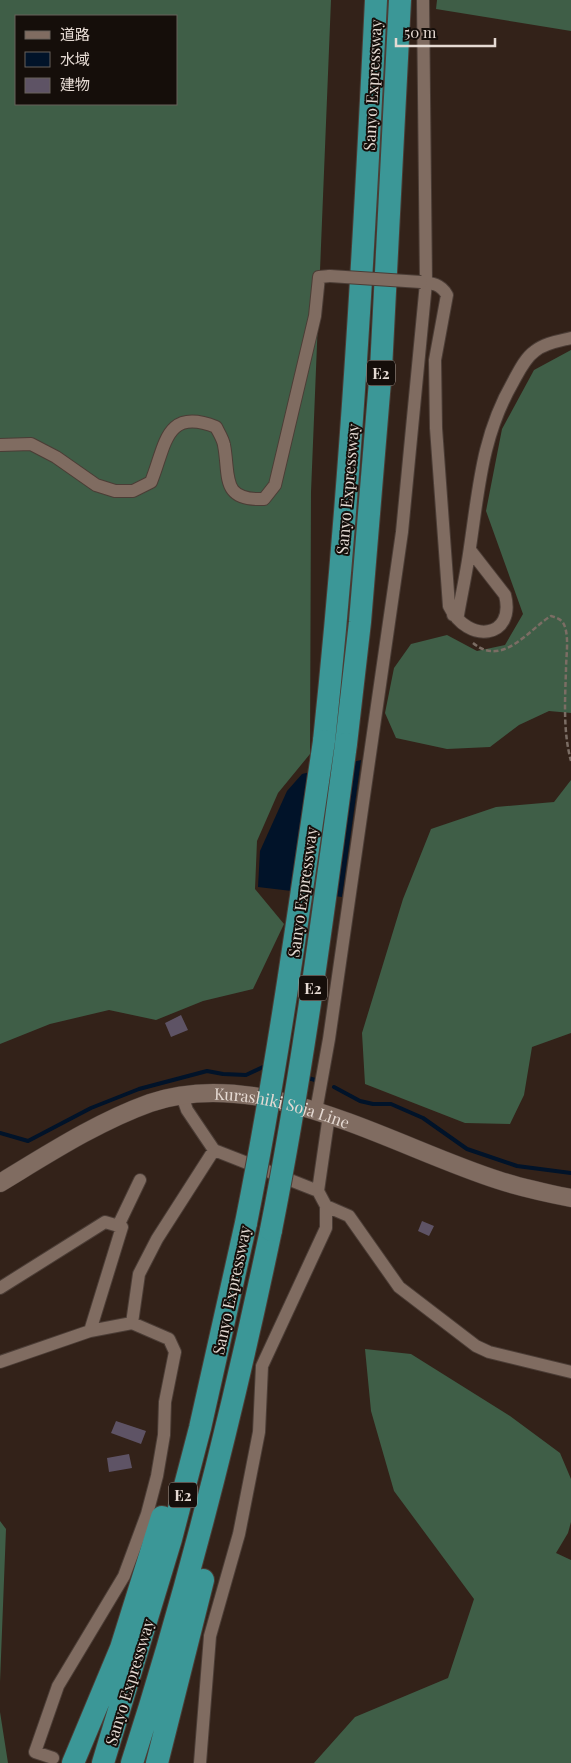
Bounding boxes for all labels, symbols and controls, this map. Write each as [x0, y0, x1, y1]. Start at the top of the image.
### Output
legend [15, 15, 178, 105]
scale bar [396, 15, 495, 47]
street label: Sanyo Expressway [358, 19, 386, 151]
text: 50 m [404, 22, 437, 42]
text: 道路 [60, 24, 90, 44]
text: 水域 [60, 49, 90, 69]
text: 建物 [60, 74, 90, 94]
road number: E2 [367, 360, 395, 386]
street label: Sanyo Expressway [331, 423, 363, 555]
street label: Sanyo Expressway [282, 825, 322, 959]
road number: E2 [299, 976, 327, 1000]
street label: Kurashiki Soja Line [214, 1082, 353, 1132]
street label: Sanyo Expressway [207, 1224, 255, 1356]
road number: E2 [169, 1482, 197, 1508]
street label: Sanyo Expressway [100, 1616, 158, 1748]

